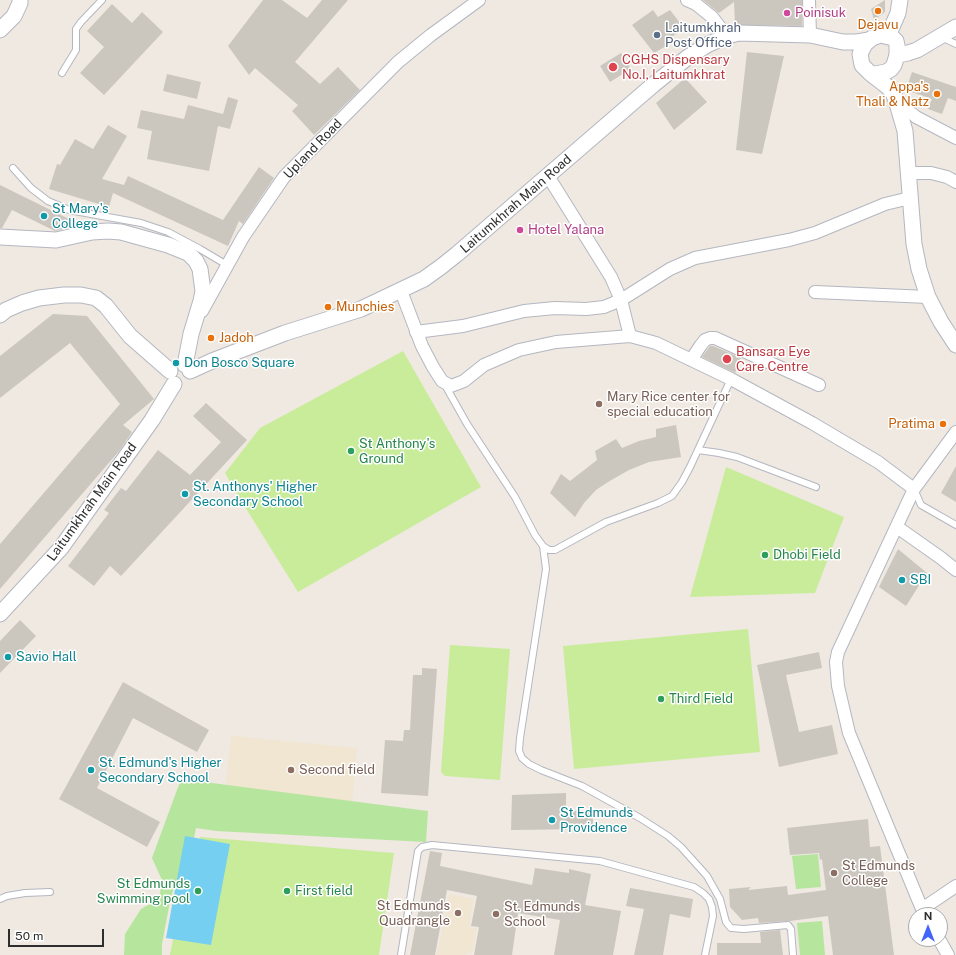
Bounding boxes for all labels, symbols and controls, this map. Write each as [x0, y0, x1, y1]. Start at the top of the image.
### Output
place label: Poinisuk [795, 5, 846, 21]
marker: Dejavu [873, 6, 883, 16]
marker: Poinisuk [782, 8, 792, 18]
place label: Dejavu [858, 17, 898, 33]
place label: Laitumkhrah Post Office [665, 20, 741, 51]
marker: Laitumkhrah Post Office [652, 30, 662, 40]
place label: CGHS Dispensary No.I, Laitumkhrat [622, 52, 730, 83]
marker: CGHS Dispensary No.I, Laitumkhrat [607, 61, 619, 73]
place label: Appa's Thali & Natz [856, 79, 929, 110]
marker: Appa's Thali & Natz [932, 89, 942, 99]
street label: Upland Road [281, 116, 345, 182]
street label: Laitumkhrah Main Road [457, 151, 575, 257]
place label: St Mary's College [52, 201, 108, 232]
marker: St Mary's College [39, 211, 49, 221]
place label: Hotel Yalana [528, 222, 604, 238]
marker: Hotel Yalana [515, 225, 525, 235]
place label: Munchies [336, 299, 394, 315]
marker: Munchies [323, 302, 333, 312]
place label: Jadoh [219, 330, 254, 346]
marker: Jadoh [206, 333, 216, 343]
place label: Bansara Eye Care Centre [736, 344, 810, 375]
marker: Bansara Eye Care Centre [721, 353, 733, 365]
place label: Don Bosco Square [184, 355, 295, 371]
marker: Don Bosco Square [171, 358, 181, 368]
place label: Mary Rice center for special education [607, 389, 730, 420]
marker: Mary Rice center for special education [594, 399, 604, 409]
place label: Pratima [888, 416, 935, 432]
marker: Pratima [938, 419, 948, 429]
place label: St Anthony's Ground [359, 436, 435, 467]
street label: Laitumkhrah Main Road [44, 440, 140, 564]
marker: St Anthony's Ground [346, 446, 356, 456]
place label: St. Anthonys' Higher Secondary School [193, 479, 317, 510]
marker: St. Anthonys' Higher Secondary School [180, 489, 190, 499]
place label: Dhobi Field [773, 547, 841, 563]
marker: Dhobi Field [760, 550, 770, 560]
place label: SBI [910, 572, 931, 588]
marker: SBI [897, 575, 907, 585]
place label: Savio Hall [16, 649, 77, 665]
marker: Savio Hall [3, 652, 13, 662]
place label: Third Field [669, 691, 733, 707]
marker: Third Field [656, 694, 666, 704]
place label: St. Edmund's Higher Secondary School [99, 755, 222, 786]
place label: Second field [299, 762, 375, 778]
marker: St. Edmund's Higher Secondary School [86, 765, 96, 775]
marker: Second field [286, 765, 296, 775]
place label: St Edmunds Providence [560, 805, 633, 836]
marker: St Edmunds Providence [547, 815, 557, 825]
place label: St Edmunds College [842, 858, 915, 889]
marker: St Edmunds College [829, 868, 839, 878]
place label: St Edmunds Swimming pool [97, 876, 190, 907]
place label: First field [295, 883, 353, 899]
marker: St Edmunds Swimming pool [193, 886, 203, 896]
marker: First field [282, 886, 292, 896]
place label: St Edmunds Quadrangle [377, 898, 450, 929]
place label: St. Edmunds School [504, 899, 580, 930]
north arrow [908, 907, 948, 947]
marker: St Edmunds Quadrangle [453, 908, 463, 918]
marker: St. Edmunds School [491, 909, 501, 919]
text: N [924, 910, 932, 922]
scale bar [10, 921, 106, 947]
text: 50 m [15, 929, 43, 943]

